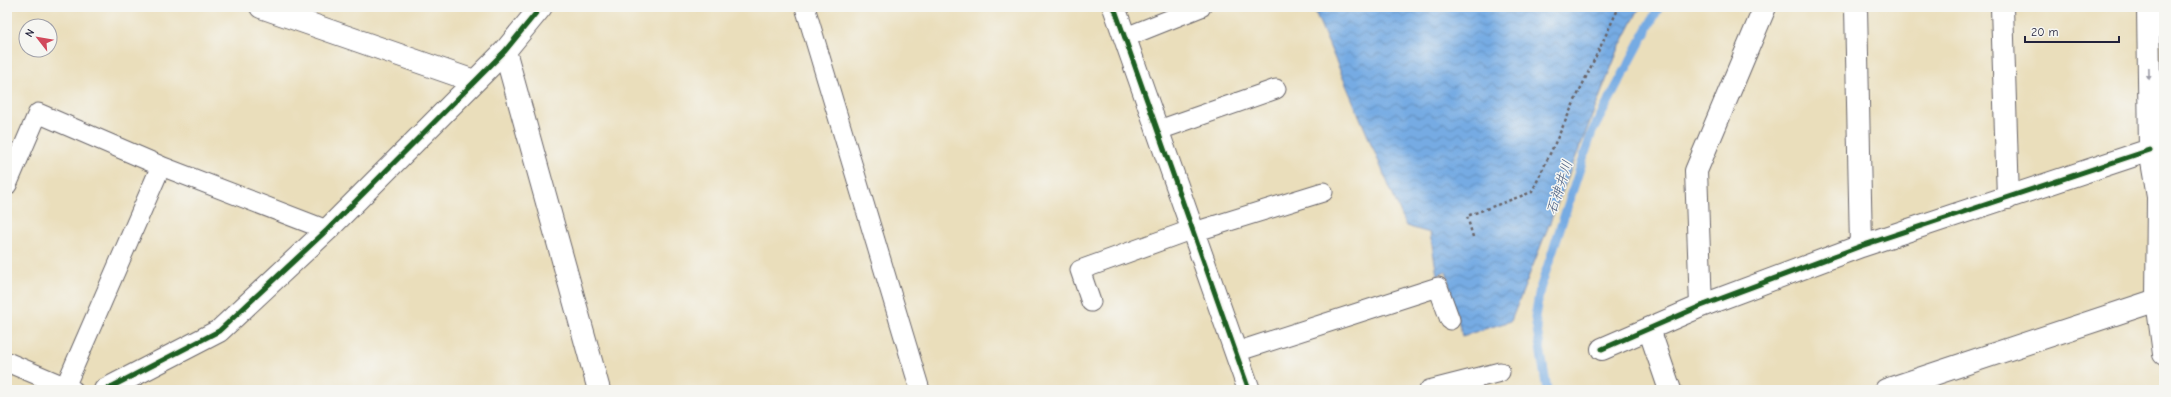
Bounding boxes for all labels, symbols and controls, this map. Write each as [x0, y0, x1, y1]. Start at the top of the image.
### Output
north arrow [18, 18, 58, 58]
scale bar [2025, 18, 2119, 44]
text: 20 m [2031, 25, 2059, 39]
text: N [22, 27, 37, 40]
one-way arrow [2146, 68, 2152, 81]
water label: 石神井川 [1543, 158, 1576, 216]

